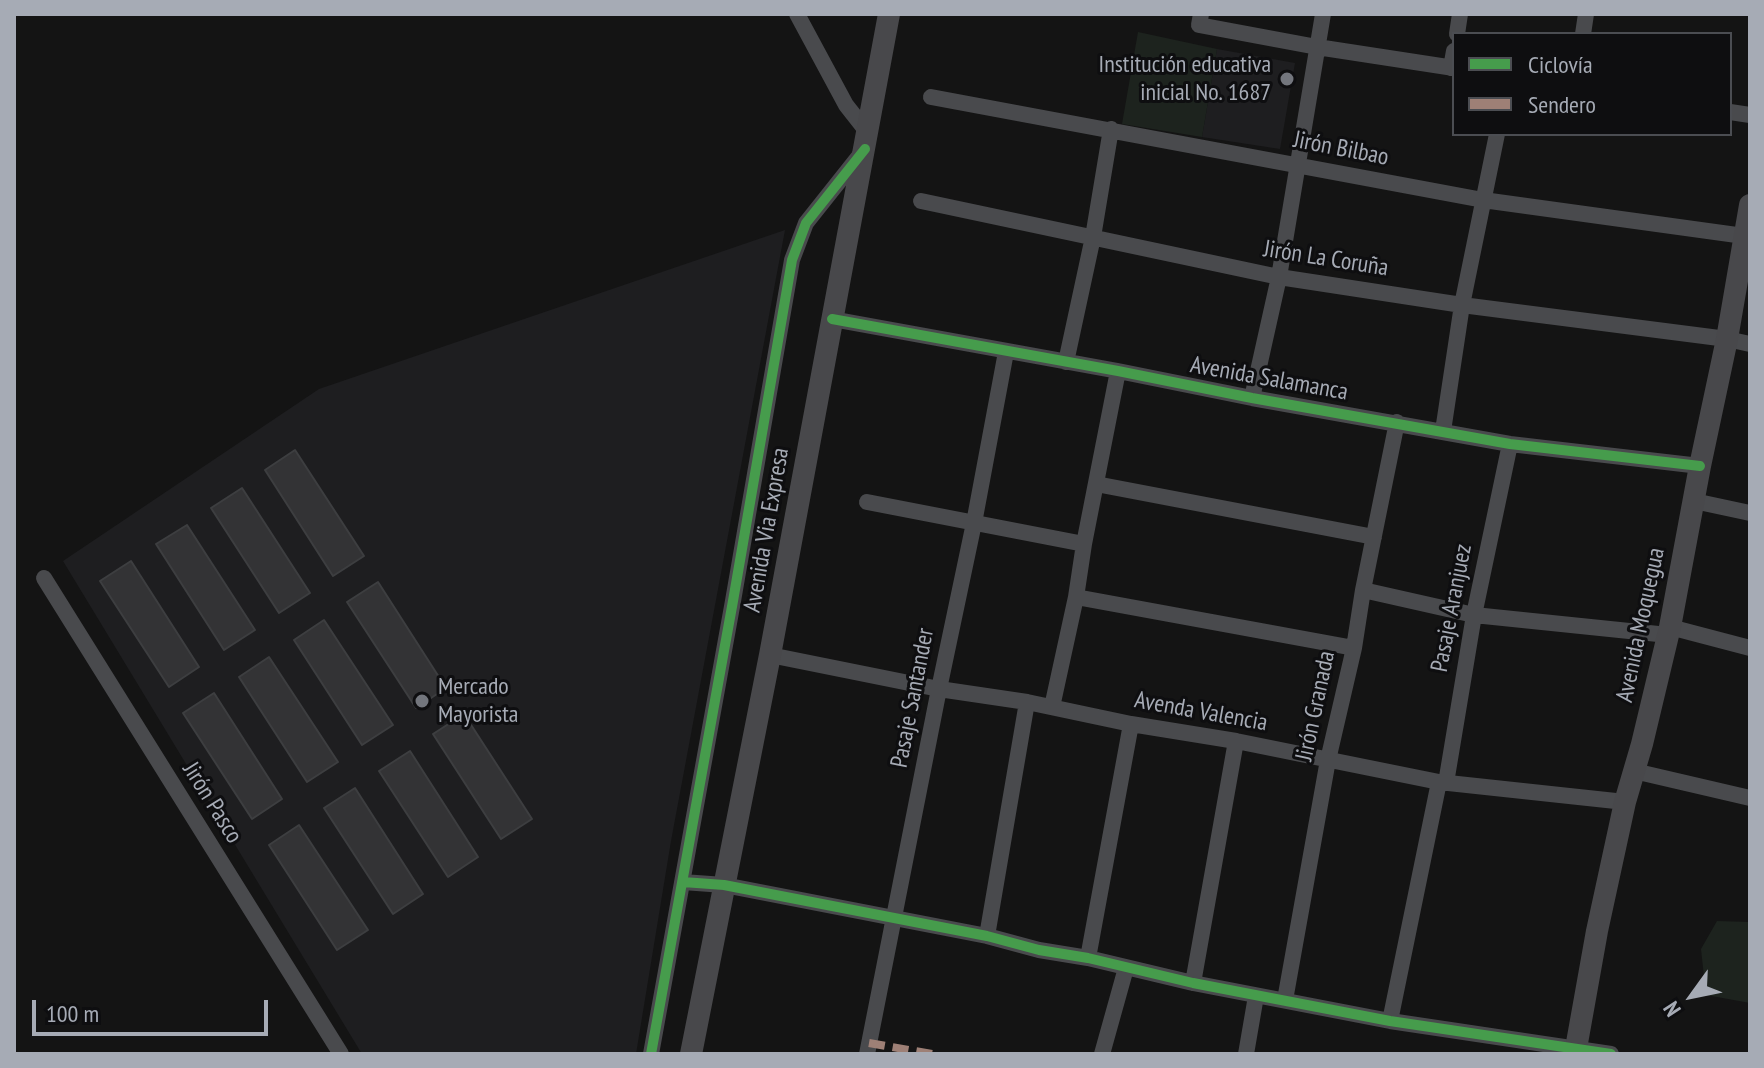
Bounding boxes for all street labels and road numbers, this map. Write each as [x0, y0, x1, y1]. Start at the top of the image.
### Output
street label: Jirón Bilbao [1291, 126, 1391, 172]
street label: Jirón La Coruña [1262, 235, 1390, 283]
street label: Avenida Salamanca [1188, 351, 1350, 407]
street label: Avenida Via Expresa [738, 446, 796, 614]
street label: Pasaje Aranjuez [1425, 542, 1479, 674]
street label: Avenida Moquegua [1611, 545, 1671, 705]
street label: Pasaje Santander [885, 626, 941, 770]
street label: Jirón Granada [1290, 648, 1342, 764]
street label: Avenda Valencia [1132, 686, 1270, 738]
street label: Jirón Pasco [176, 757, 248, 849]

